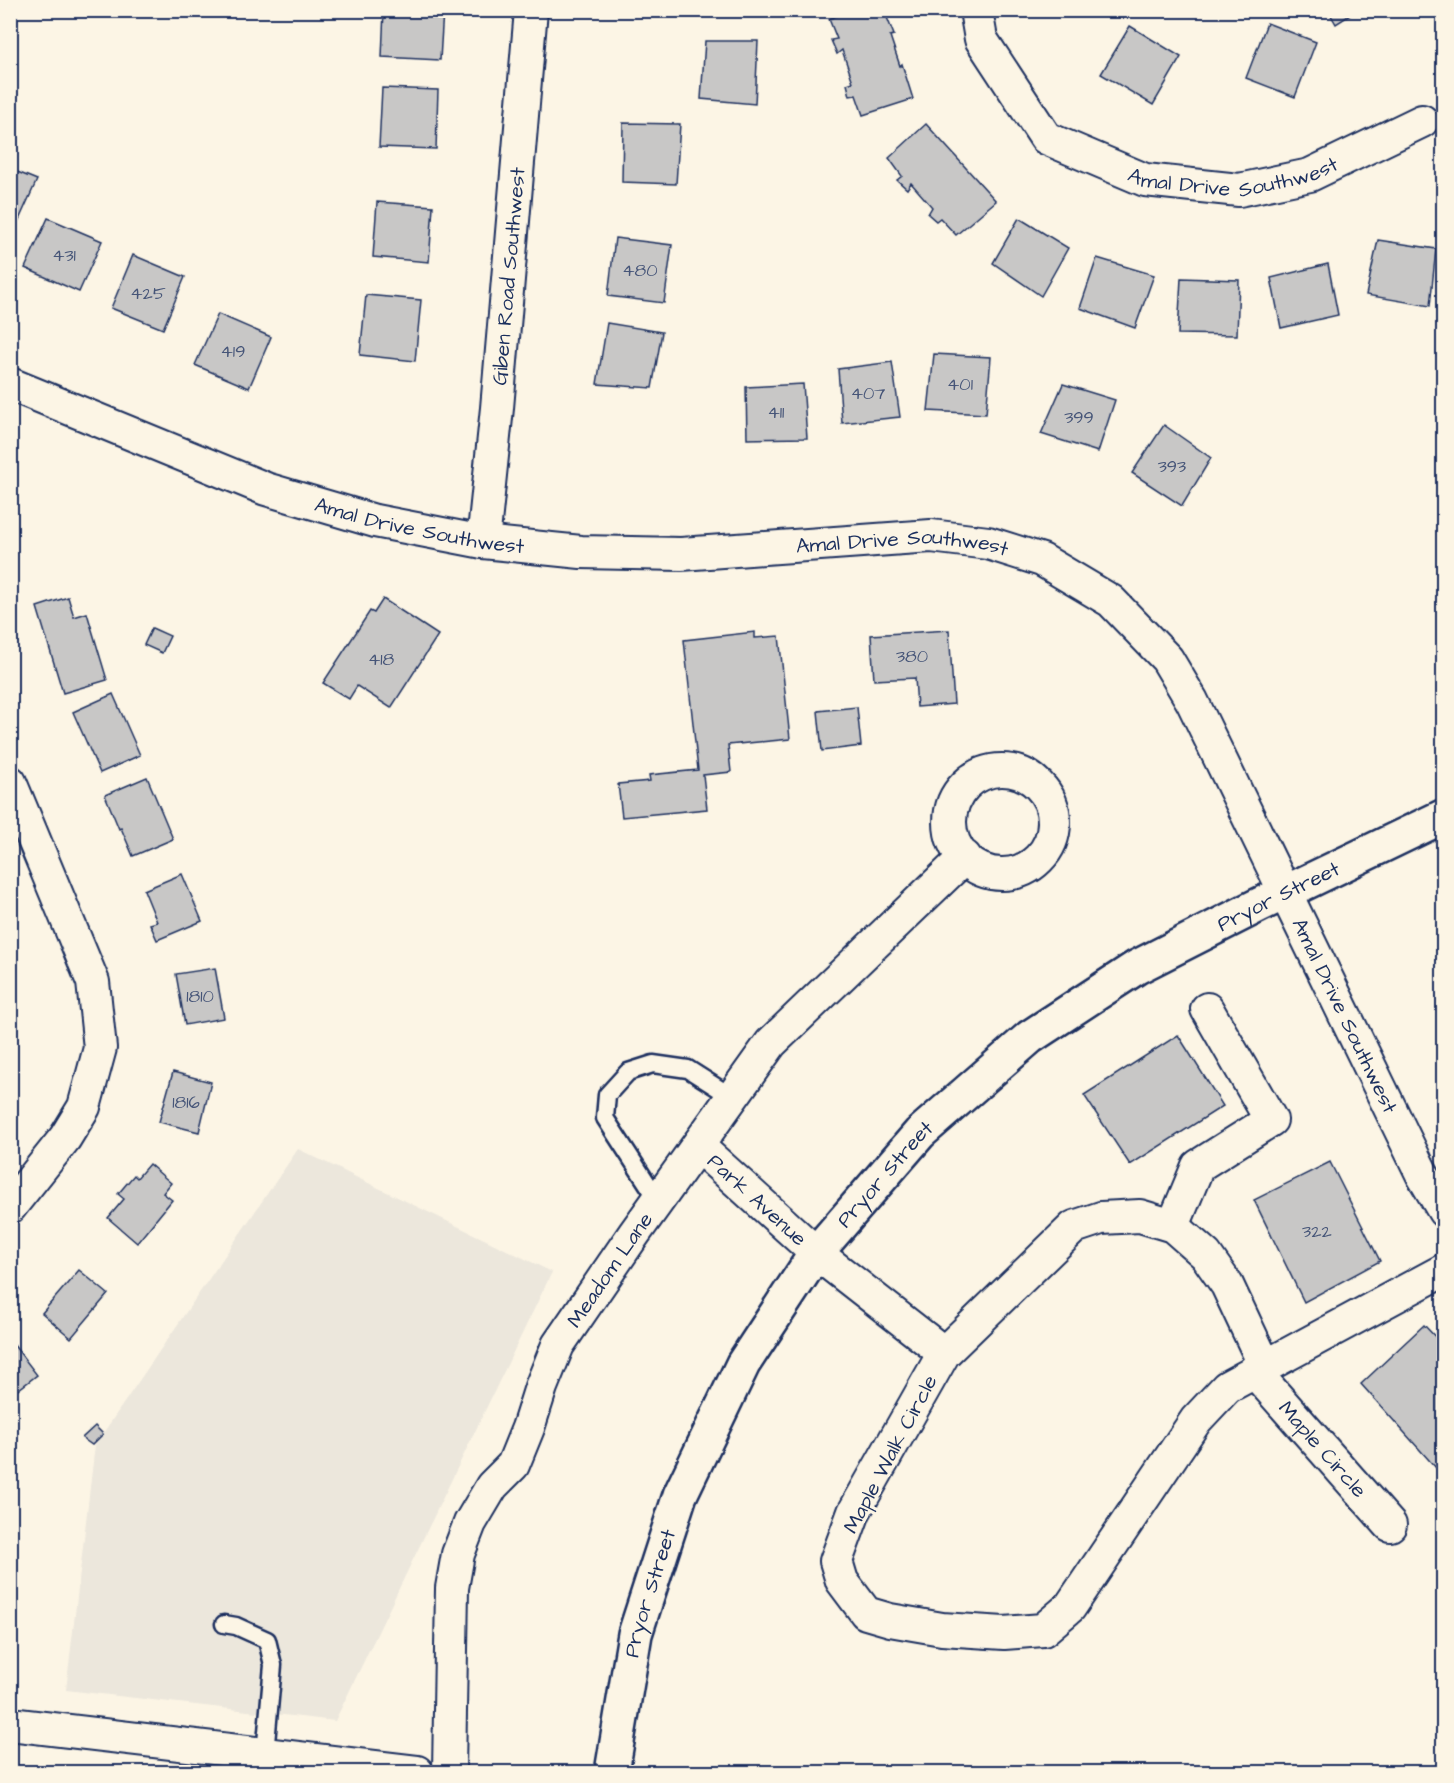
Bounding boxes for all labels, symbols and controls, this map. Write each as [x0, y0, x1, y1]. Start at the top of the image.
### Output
street label: Amal Drive Southwest [1123, 149, 1343, 205]
street label: Giben Road Southwest [485, 166, 533, 386]
house number: 431 [52, 243, 76, 268]
house number: 480 [622, 258, 658, 283]
house number: 425 [130, 281, 166, 306]
house number: 419 [221, 339, 245, 364]
house number: 401 [947, 372, 973, 397]
house number: 407 [851, 381, 885, 406]
house number: 411 [768, 400, 784, 425]
house number: 399 [1064, 405, 1094, 430]
house number: 393 [1158, 454, 1186, 479]
street label: Amal Drive Southwest [311, 490, 526, 561]
street label: Amal Drive Southwest [795, 522, 1013, 564]
house number: 380 [896, 644, 928, 669]
house number: 418 [368, 647, 394, 672]
street label: Pryor Street [1212, 854, 1345, 939]
street label: Amal Drive Southwest [1285, 913, 1404, 1119]
house number: 1810 [186, 984, 214, 1009]
house number: 1816 [172, 1090, 200, 1115]
street label: Pryor Street [830, 1114, 940, 1234]
street label: Park Avenue [701, 1147, 813, 1253]
street label: Meadom Lane [560, 1207, 660, 1333]
house number: 322 [1302, 1219, 1333, 1244]
street label: Maple Walk Circle [836, 1370, 945, 1539]
street label: Maple Circle [1272, 1395, 1373, 1504]
street label: Pryor Street [617, 1525, 683, 1660]

